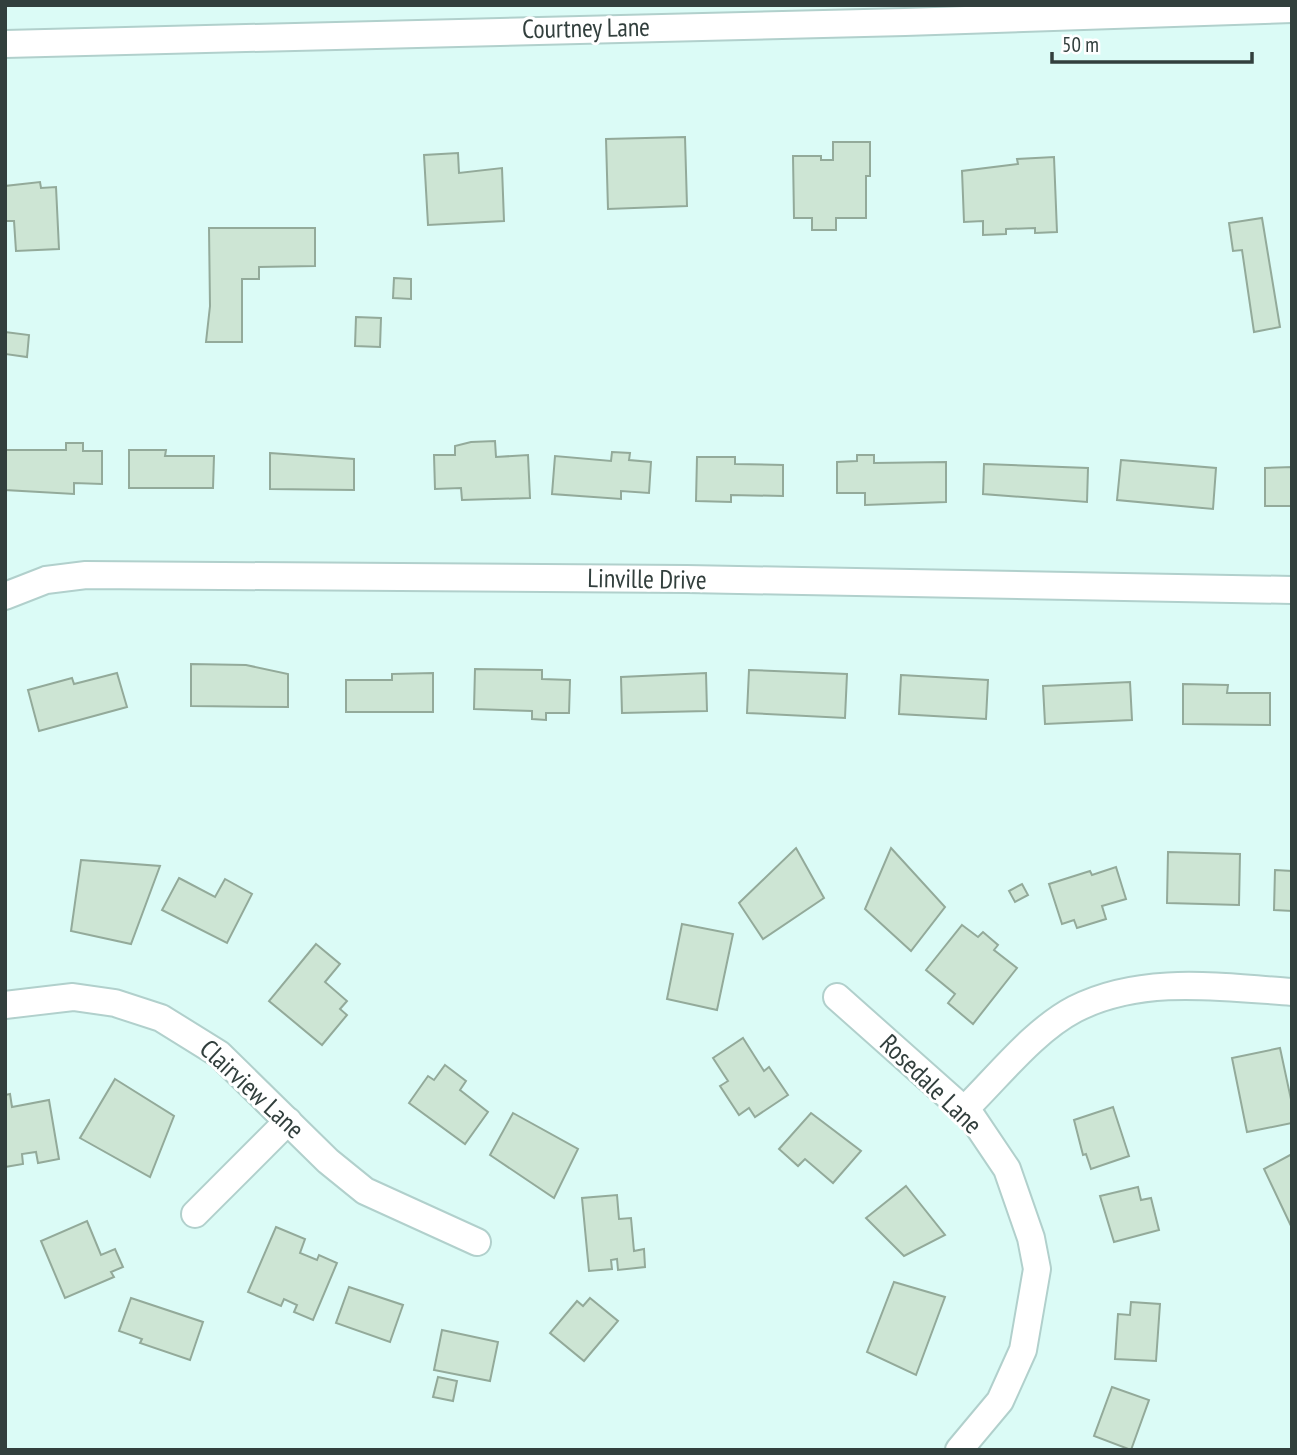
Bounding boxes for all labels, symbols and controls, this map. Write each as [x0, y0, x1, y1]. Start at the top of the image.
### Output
street label: Courtney Lane [522, 10, 650, 45]
scale bar [1052, 21, 1252, 65]
text: 50 m [1062, 31, 1099, 58]
street label: Linville Drive [587, 561, 707, 596]
street label: Rosedale Lane [873, 1027, 989, 1140]
street label: Clairview Lane [193, 1032, 311, 1145]

